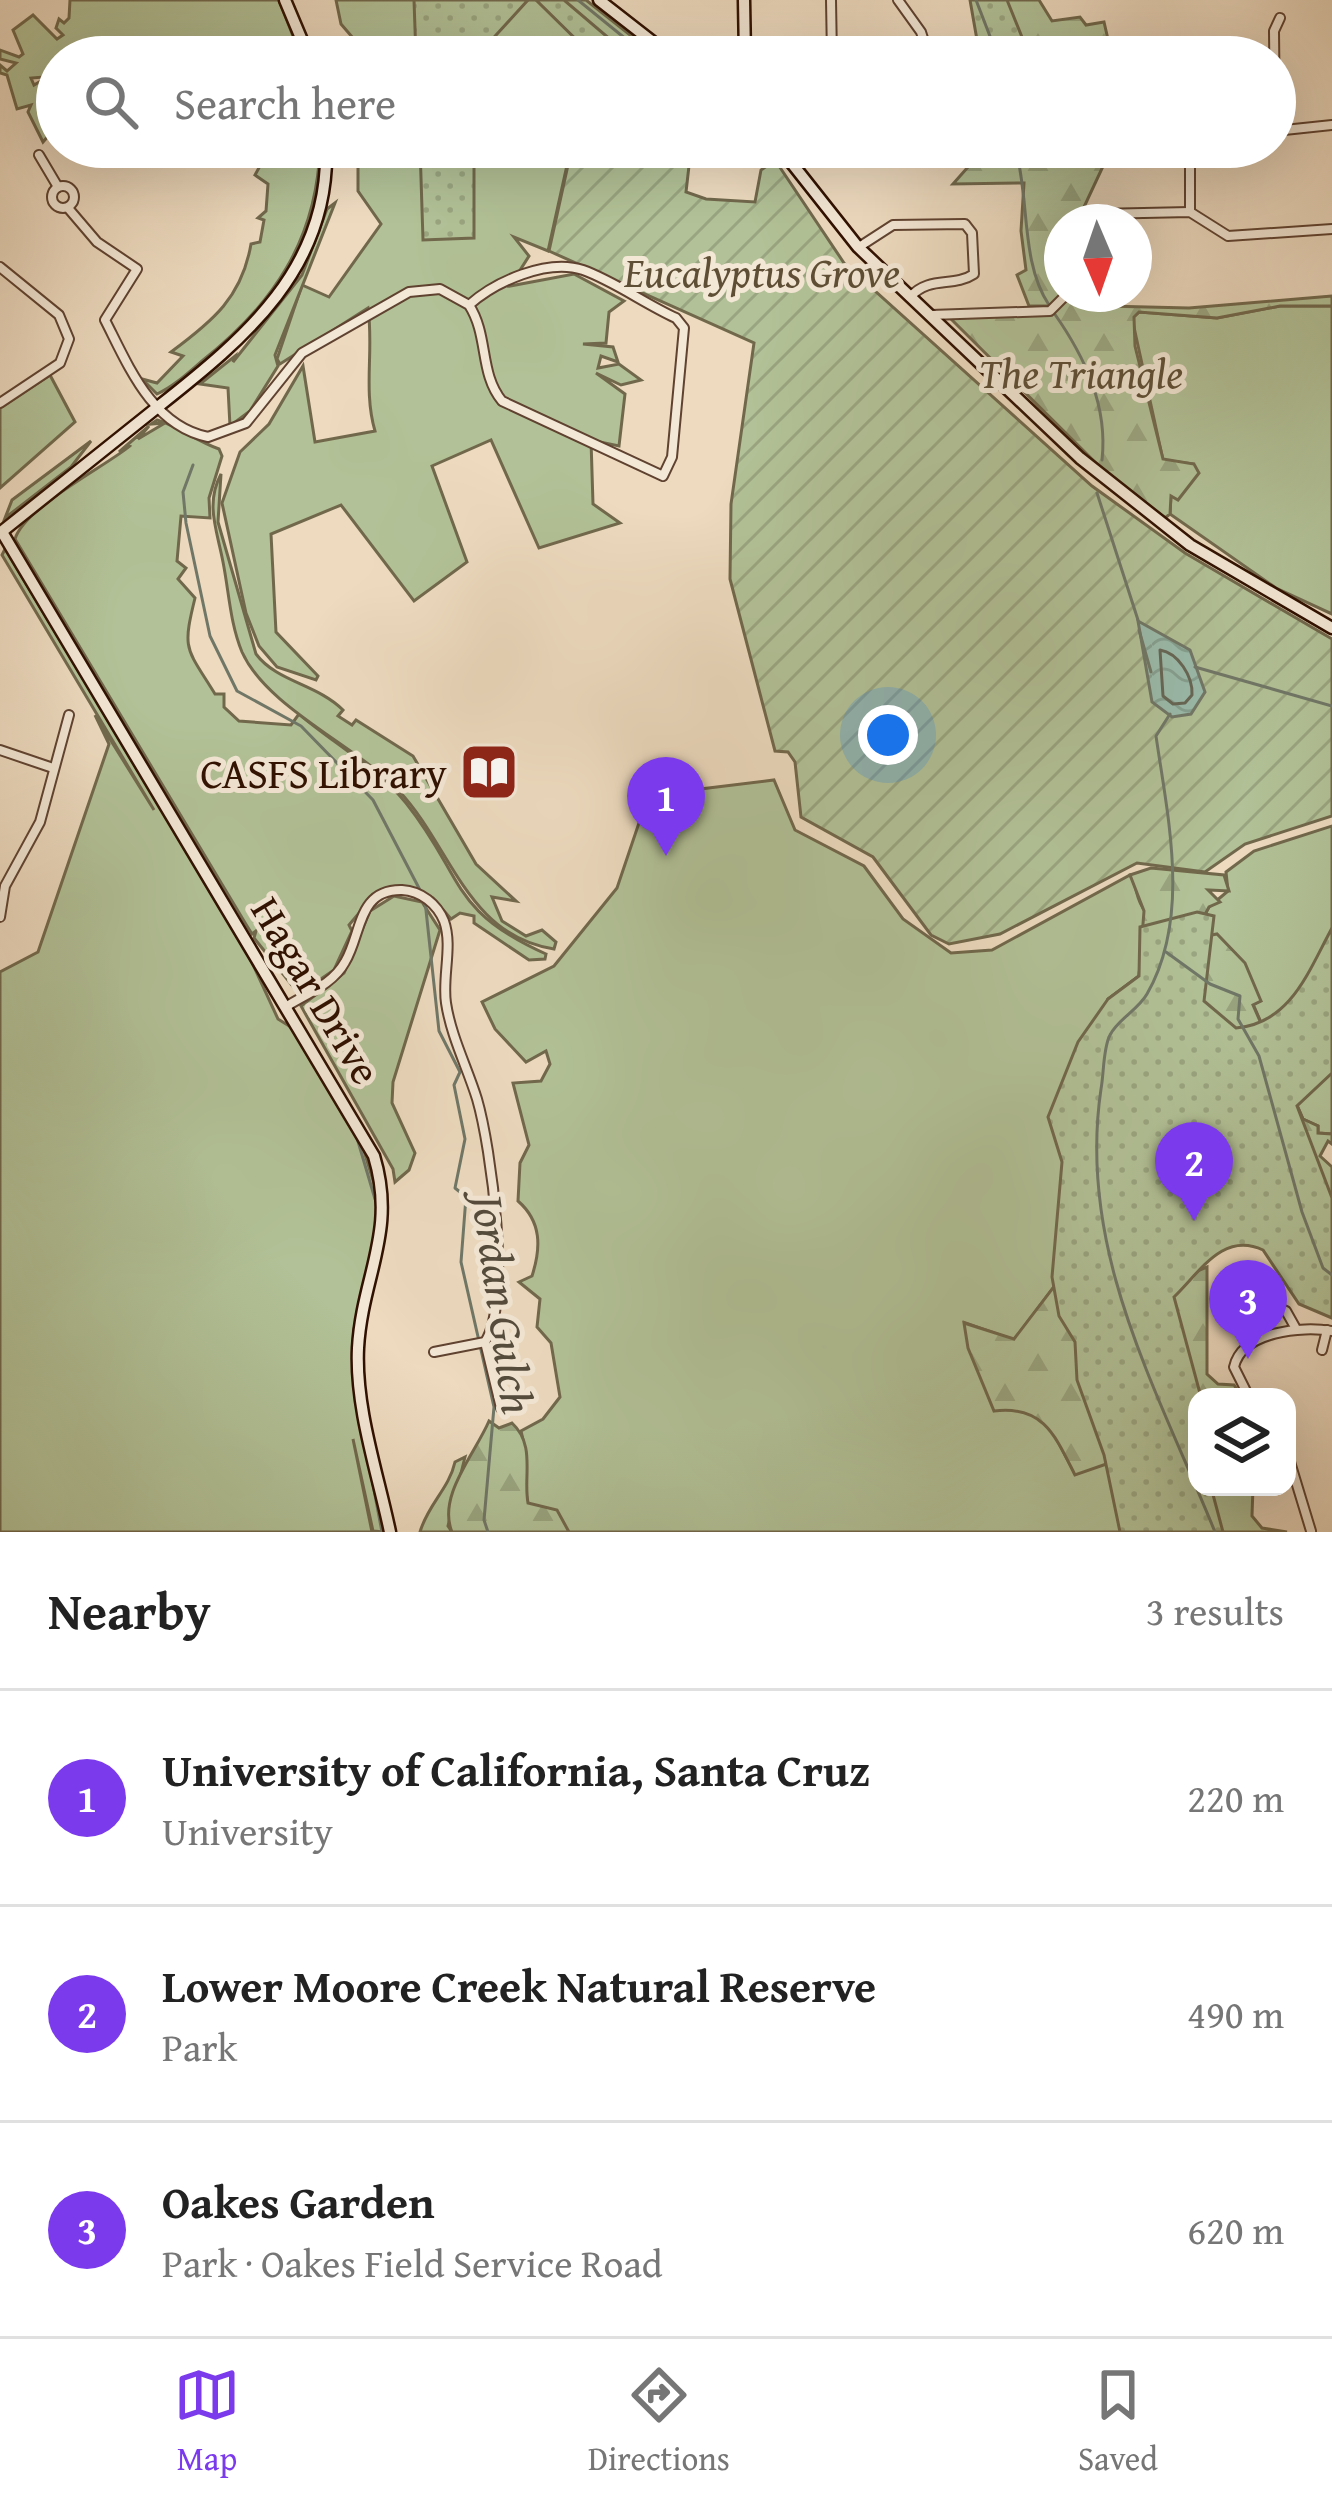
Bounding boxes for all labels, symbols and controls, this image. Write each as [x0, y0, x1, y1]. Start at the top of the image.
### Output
search box [36, 36, 1296, 168]
icon: search [78, 69, 144, 135]
text: Search here [174, 70, 396, 135]
north arrow [1044, 204, 1152, 312]
park label: Eucalyptus Grove [623, 241, 900, 302]
park label: The Triangle [979, 342, 1183, 403]
your location [858, 705, 918, 765]
library icon: CASFS Library [458, 741, 520, 803]
place label: CASFS Library [200, 742, 447, 803]
pin: 1 [627, 757, 705, 856]
street label: Hagar Drive [237, 885, 397, 1095]
pin: 2 [1155, 1122, 1233, 1221]
water label: Jordan Gulch [455, 1183, 552, 1418]
pin: 3 [1209, 1260, 1287, 1359]
map controls [1188, 1388, 1296, 1496]
button: layers [1188, 1388, 1296, 1496]
text: Nearby [48, 1573, 211, 1648]
text: 3 results [1146, 1582, 1284, 1639]
text: University of California, Santa Cruz [162, 1737, 870, 1802]
text: 1 [77, 1769, 97, 1826]
text: 220 m [1187, 1769, 1284, 1826]
text: University [162, 1802, 333, 1859]
text: Lower Moore Creek Natural Reserve [162, 1953, 876, 2018]
text: 2 [77, 1985, 97, 2042]
text: 490 m [1187, 1985, 1284, 2042]
text: Park [162, 2018, 237, 2075]
text: Oakes Garden [162, 2169, 435, 2234]
text: 3 [77, 2201, 97, 2258]
text: 620 m [1187, 2201, 1284, 2258]
text: Park · Oakes Field Service Road [162, 2234, 663, 2291]
tab: Map [174, 2362, 240, 2482]
tab: Directions [588, 2362, 730, 2482]
tab: Saved [1078, 2362, 1158, 2482]

